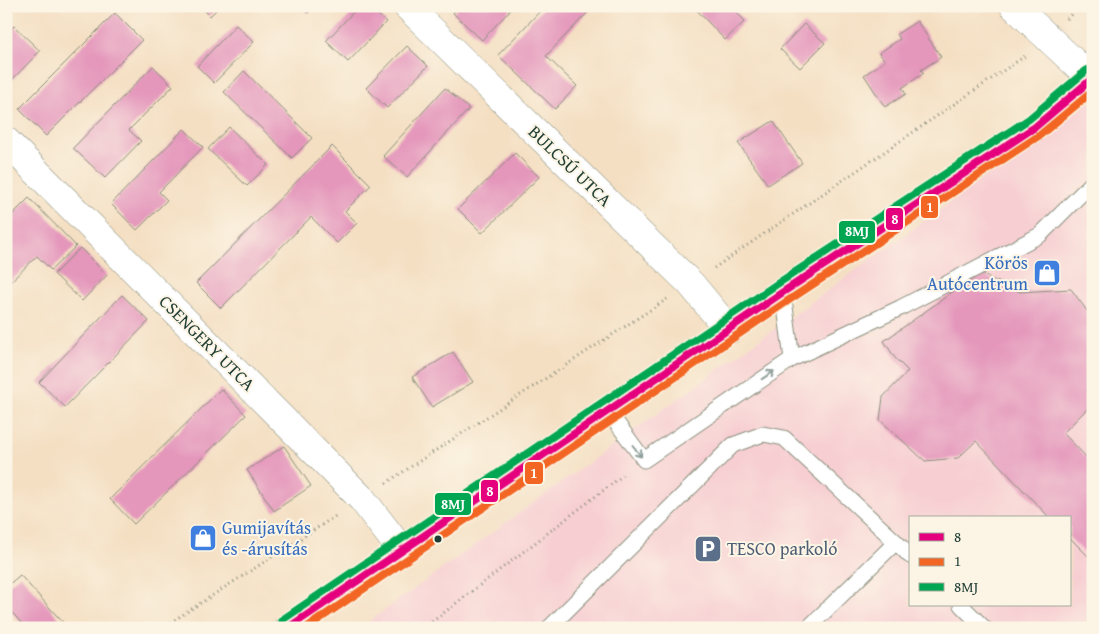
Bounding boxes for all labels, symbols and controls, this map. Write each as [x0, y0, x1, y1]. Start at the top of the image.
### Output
street label: BULCSÚ UTCA [522, 119, 618, 213]
line badge: 1 [920, 195, 939, 219]
text: 1 [926, 197, 934, 217]
line badge: 8 [885, 207, 904, 231]
text: 8 [891, 209, 899, 229]
line badge: 8MJ [838, 220, 876, 244]
text: 8MJ [845, 221, 869, 241]
place label: Körös Autócentrum [927, 249, 1028, 297]
shop icon: Körös Autócentrum [1032, 258, 1062, 288]
street label: CSENGERY UTCA [153, 288, 262, 397]
one-way arrow [761, 369, 775, 379]
one-way arrow [631, 444, 642, 457]
line badge: 1 [524, 461, 544, 485]
text: 1 [530, 463, 538, 483]
line badge: 8 [480, 479, 499, 503]
text: 8 [486, 481, 494, 501]
line badge: 8MJ [434, 492, 472, 516]
text: 8MJ [441, 494, 465, 514]
place label: Gumijavítás és -árusítás [222, 514, 311, 562]
legend [909, 516, 1072, 606]
shop icon: Gumijavítás és -árusítás [188, 523, 218, 553]
text: 8 [954, 526, 961, 547]
unlabelled marker [433, 534, 443, 544]
parking icon: TESCO parkoló [693, 534, 723, 564]
place label: TESCO parkoló [727, 535, 838, 562]
text: 1 [954, 550, 961, 571]
text: 8MJ [954, 576, 979, 597]

